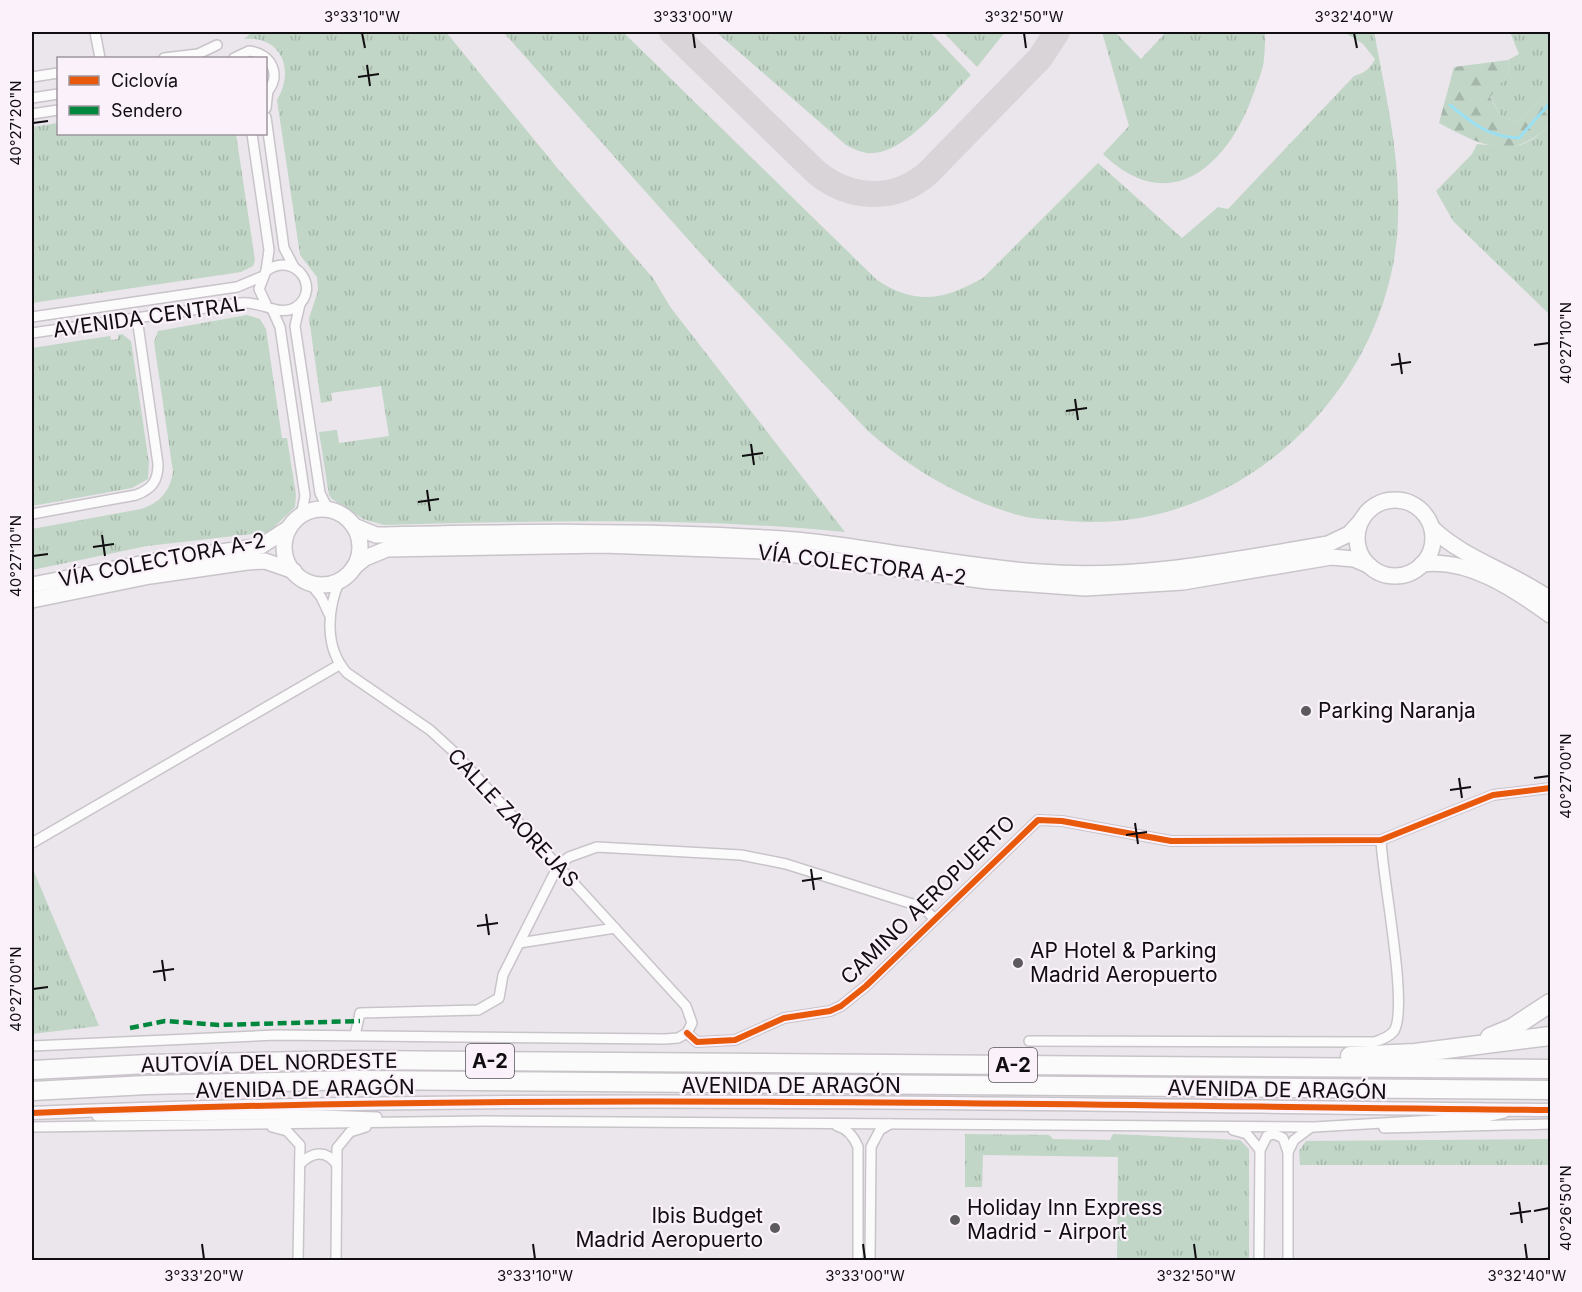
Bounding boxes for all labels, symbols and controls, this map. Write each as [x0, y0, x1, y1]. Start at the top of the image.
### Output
text: 3°33'10"W [324, 7, 400, 26]
text: 3°33'00"W [653, 7, 733, 26]
text: 3°32'50"W [984, 7, 1064, 26]
text: 3°32'40"W [1315, 7, 1394, 26]
legend [57, 57, 267, 135]
text: Ciclovía [111, 70, 178, 91]
text: 40°27'20"N [6, 80, 25, 166]
text: Sendero [111, 100, 182, 121]
street label: AVENIDA CENTRAL [51, 291, 247, 342]
text: 40°27'10"N [1556, 302, 1575, 384]
text: 40°27'10"N [6, 515, 25, 597]
street label: VÍA COLECTORA A-2 [56, 526, 267, 592]
street label: VÍA COLECTORA A-2 [756, 538, 968, 590]
place label: Parking Naranja [1318, 698, 1476, 723]
marker: Parking Naranja [1299, 704, 1313, 718]
text: 40°27'00"N [1556, 733, 1575, 819]
street label: CALLE ZAOREJAS [443, 743, 584, 892]
street label: CAMINO AEROPUERTO [835, 810, 1020, 989]
place label: AP Hotel & Parking Madrid Aeropuerto [1030, 938, 1218, 987]
text: 40°27'00"N [6, 946, 25, 1032]
marker: AP Hotel & Parking Madrid Aeropuerto [1011, 956, 1025, 970]
road number: A-2 [466, 1044, 514, 1078]
street label: AUTOVÍA DEL NORDESTE [140, 1047, 398, 1077]
road number: A-2 [989, 1048, 1037, 1082]
street label: AVENIDA DE ARAGÓN [681, 1072, 901, 1098]
street label: AVENIDA DE ARAGÓN [195, 1073, 415, 1103]
street label: AVENIDA DE ARAGÓN [1167, 1074, 1387, 1104]
text: 40°26'50"N [1556, 1165, 1575, 1251]
place label: Holiday Inn Express Madrid - Airport [967, 1195, 1163, 1244]
place label: Ibis Budget Madrid Aeropuerto [575, 1203, 763, 1252]
marker: Holiday Inn Express Madrid - Airport [948, 1213, 962, 1227]
marker: Ibis Budget Madrid Aeropuerto [768, 1221, 782, 1235]
text: 3°33'20"W [164, 1266, 244, 1285]
text: 3°33'10"W [497, 1266, 573, 1285]
text: 3°33'00"W [825, 1266, 905, 1285]
text: 3°32'50"W [1156, 1266, 1236, 1285]
text: 3°32'40"W [1488, 1266, 1567, 1285]

